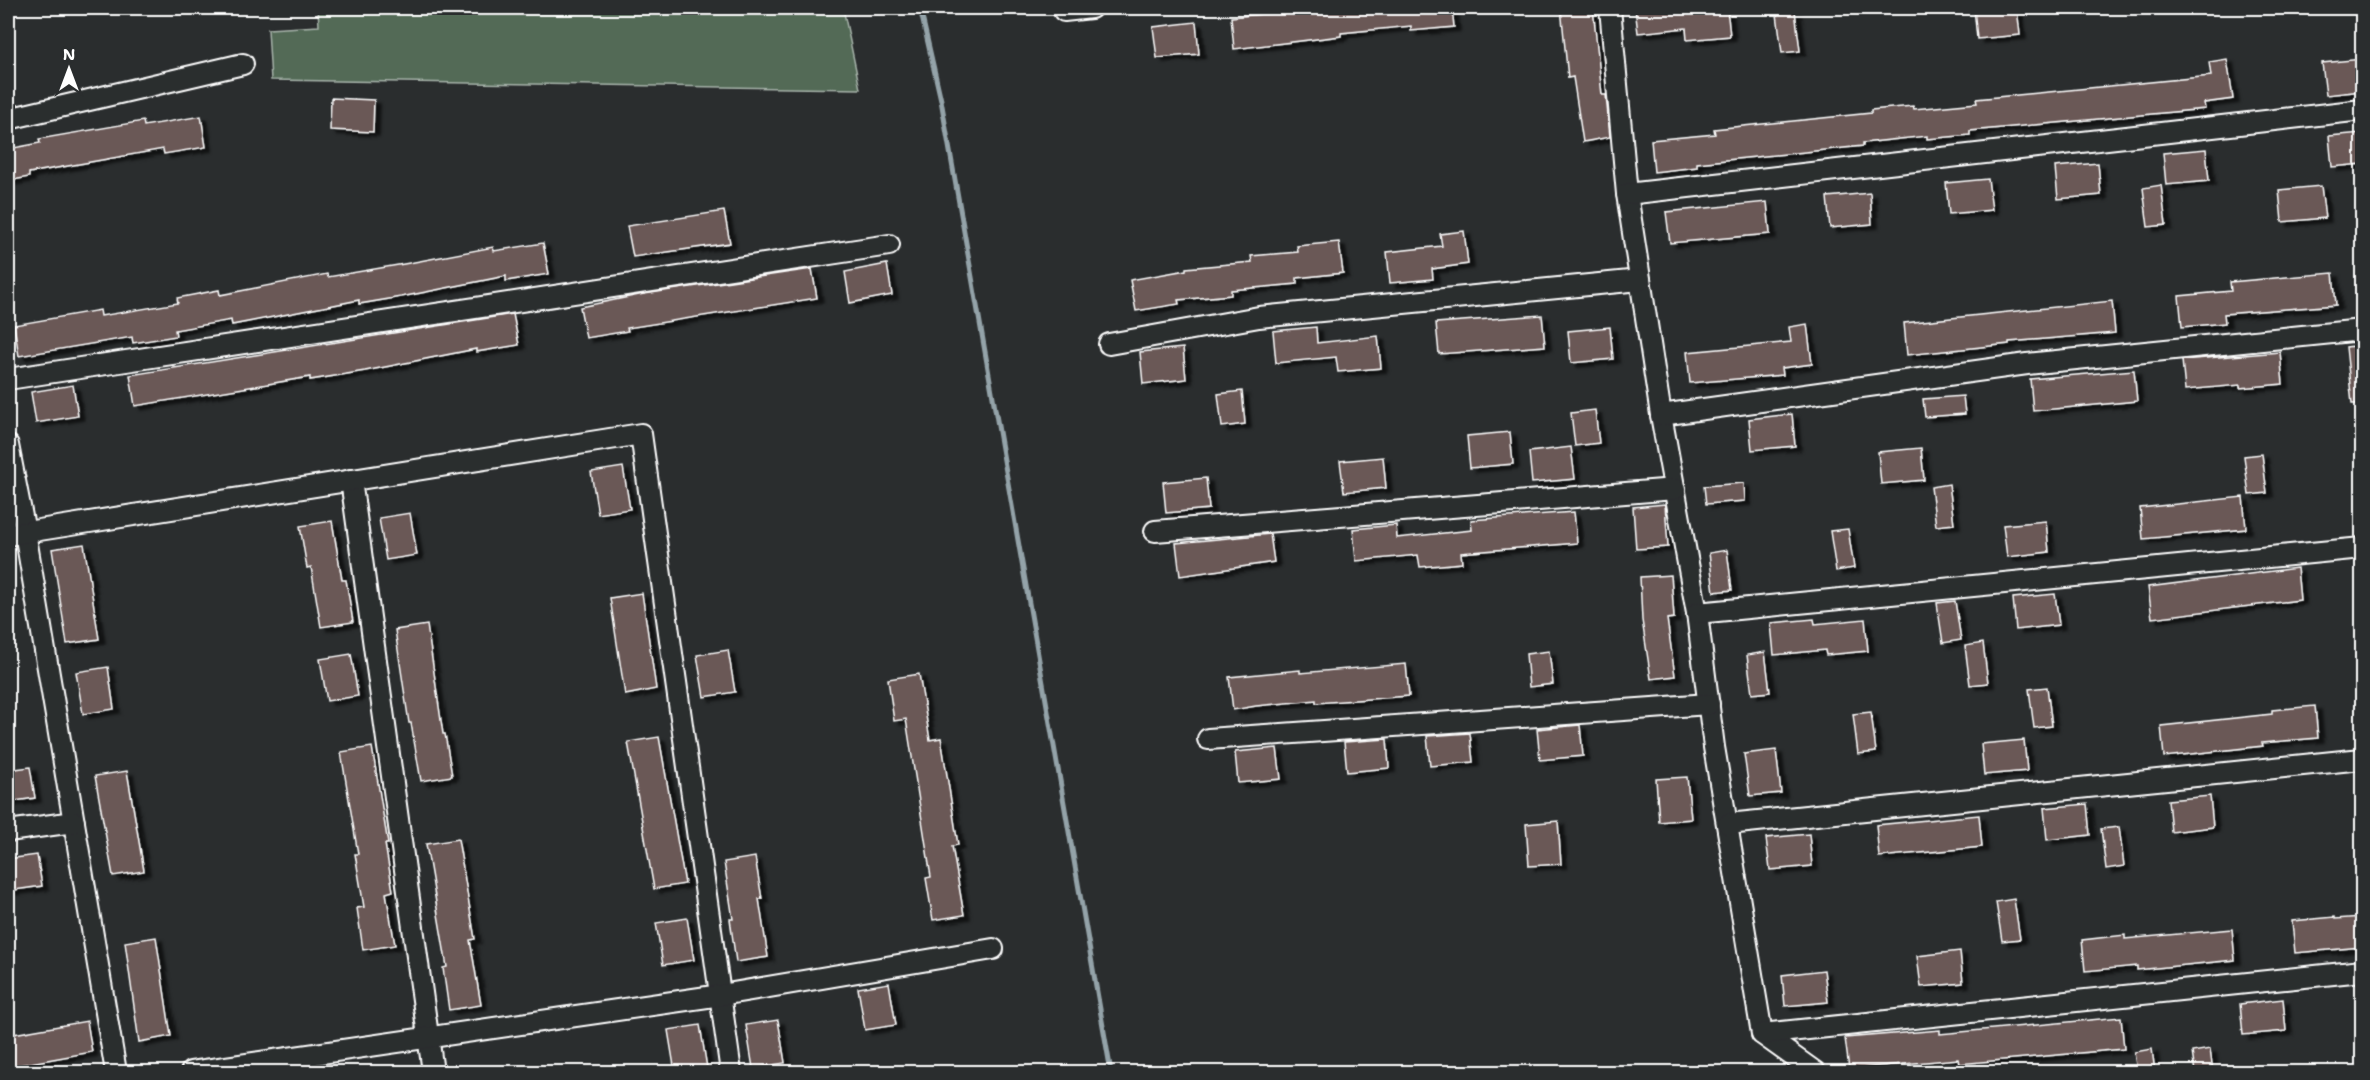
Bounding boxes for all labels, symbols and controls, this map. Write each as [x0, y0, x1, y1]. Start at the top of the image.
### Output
north arrow [39, 39, 99, 99]
text: N [63, 44, 75, 65]

